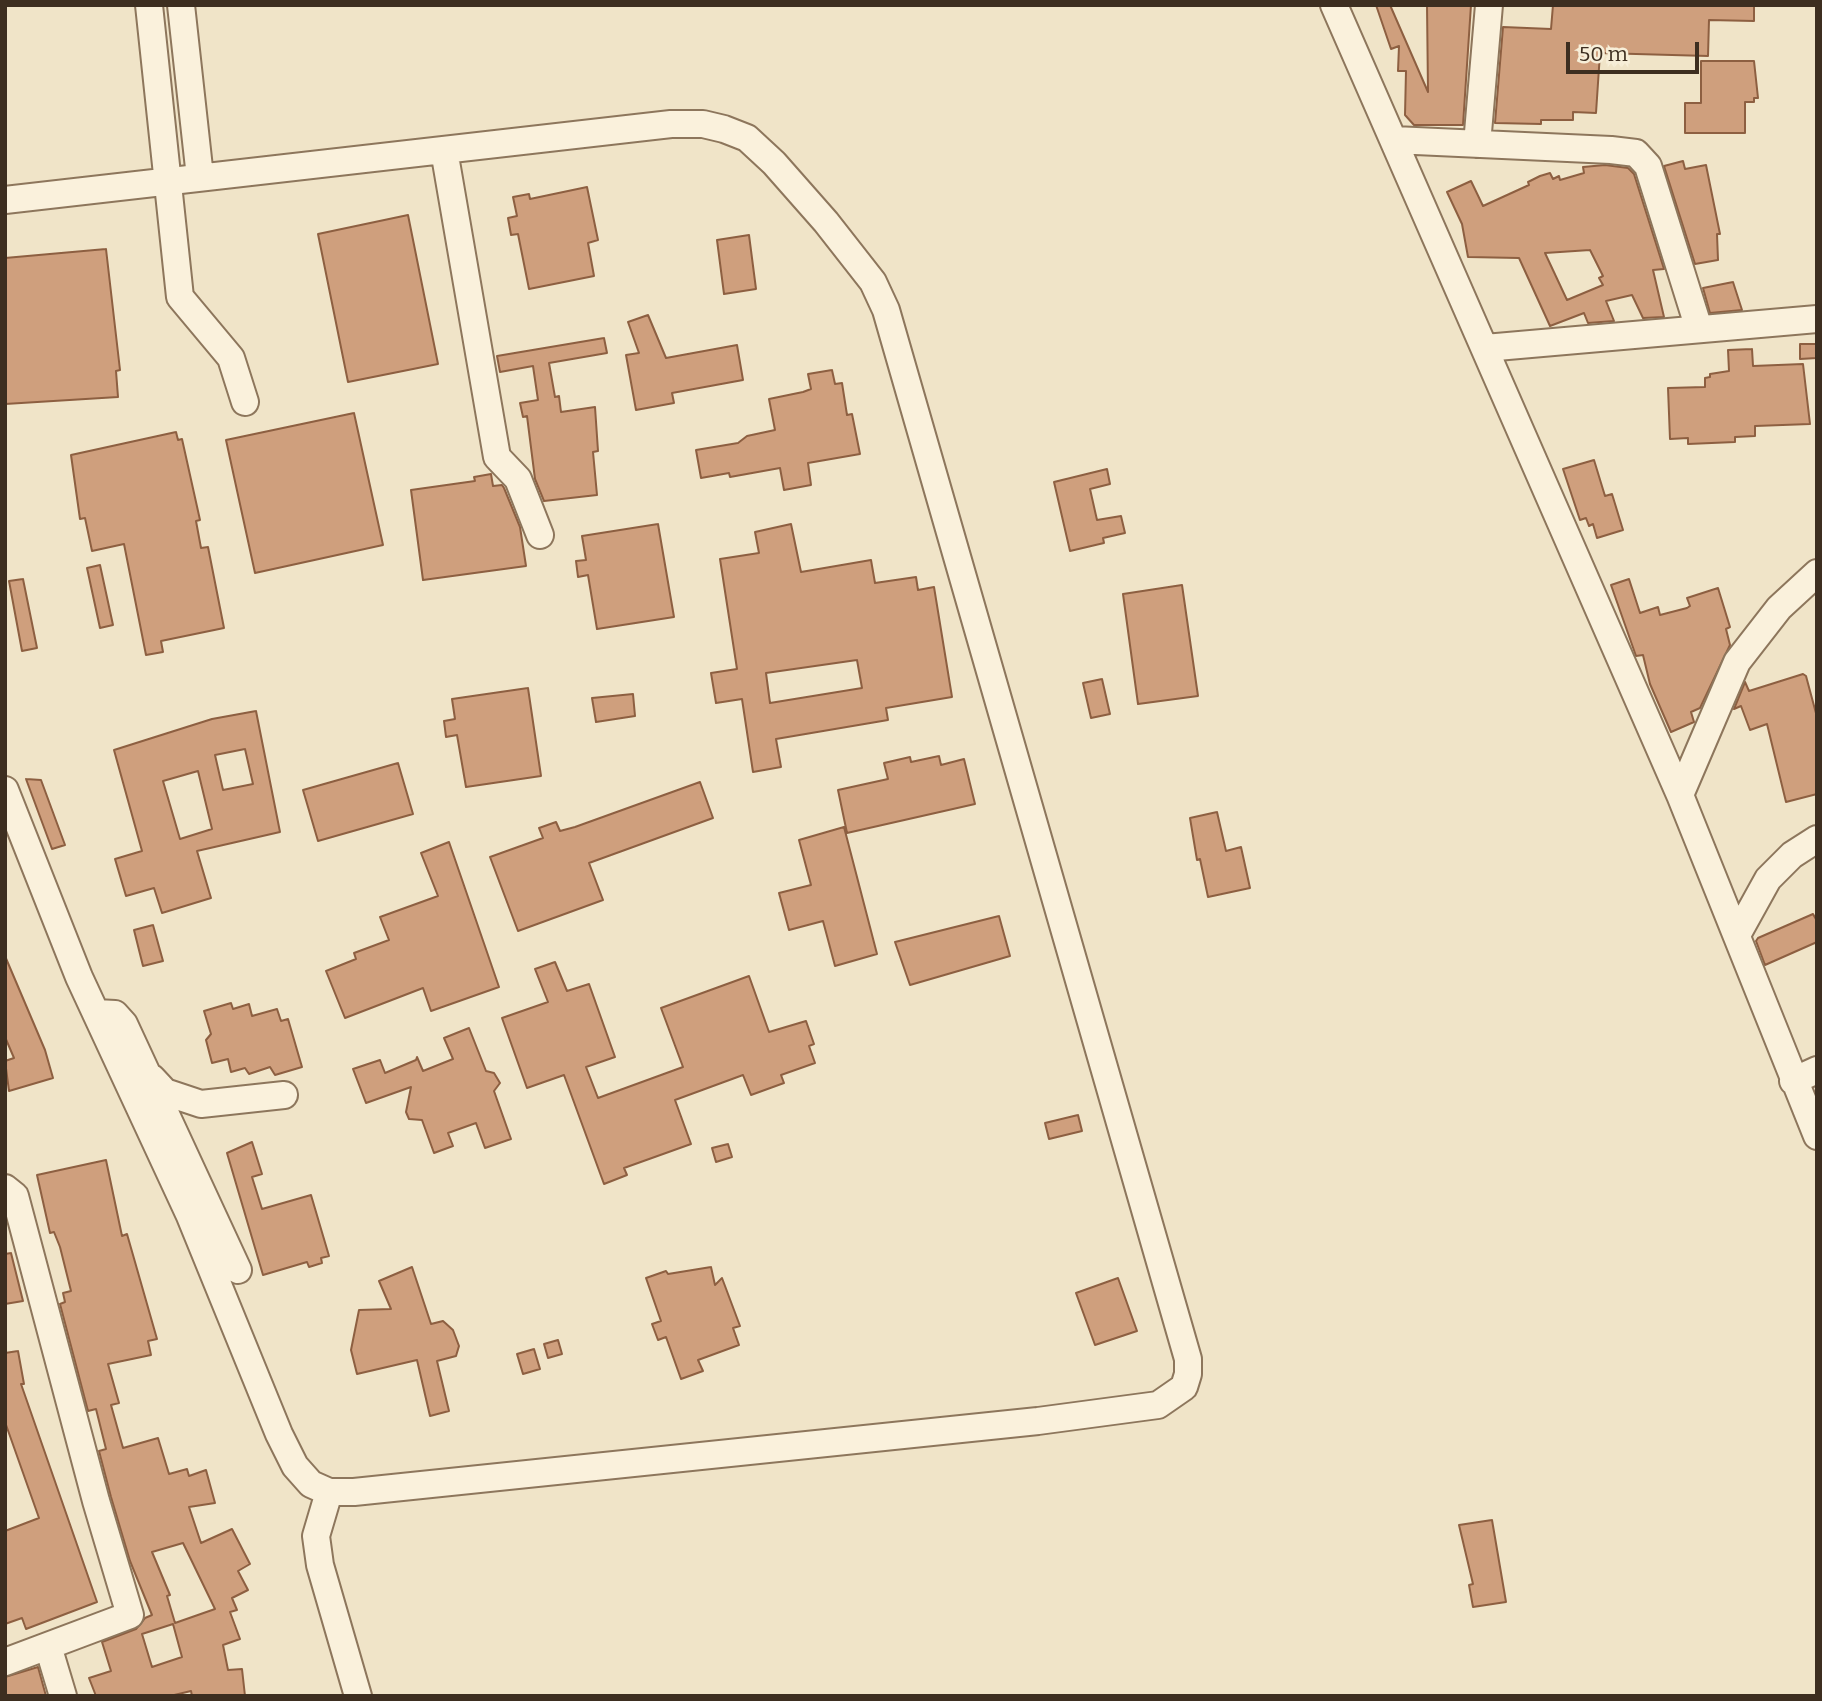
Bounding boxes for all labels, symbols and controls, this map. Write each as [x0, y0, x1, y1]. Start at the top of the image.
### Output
scale bar [1570, 28, 1703, 72]
text: 50 m [1579, 41, 1628, 67]

